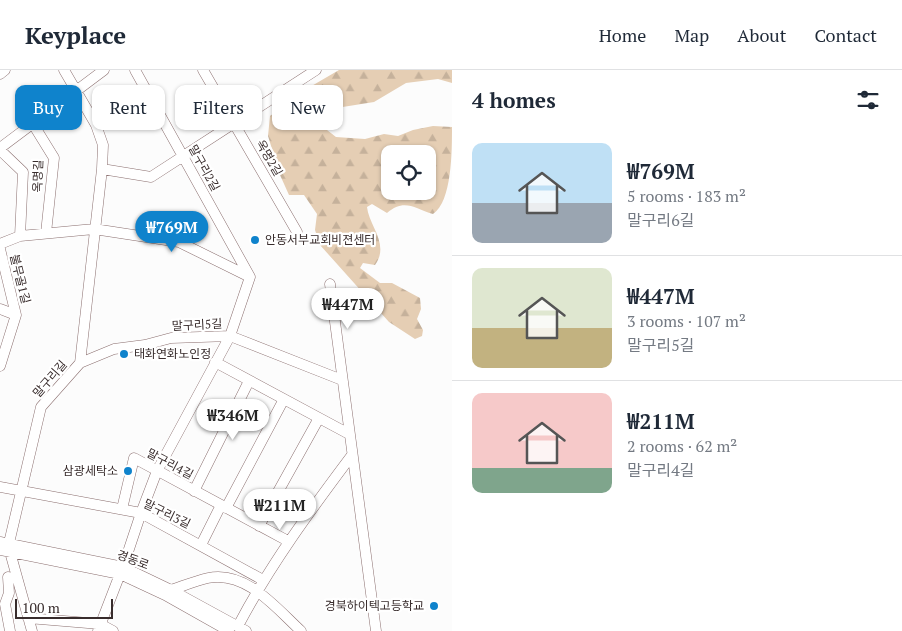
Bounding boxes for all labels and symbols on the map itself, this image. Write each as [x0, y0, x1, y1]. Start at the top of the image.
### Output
street label: 옥명2길 [253, 137, 286, 179]
street label: 말구리2길 [186, 142, 223, 194]
street label: 옥명길 [29, 159, 46, 193]
pin: ₩769M [137, 210, 207, 253]
place label: 안동서부교회비젼센터 [265, 232, 375, 247]
marker: 안동서부교회비젼센터 [249, 234, 261, 246]
street label: 불무골1길 [7, 253, 34, 305]
pin: ₩447M [313, 288, 383, 330]
street label: 말구리5길 [171, 316, 223, 333]
place label: 태화연화노인정 [134, 346, 211, 361]
marker: 태화연화노인정 [118, 348, 130, 360]
street label: 말구리길 [29, 357, 70, 400]
pin: ₩346M [198, 398, 268, 441]
street label: 말구리4길 [144, 445, 196, 482]
place label: 삼광세탁소 [63, 463, 118, 478]
marker: 삼광세탁소 [122, 465, 134, 477]
pin: ₩211M [245, 488, 315, 531]
street label: 말구리3길 [141, 496, 193, 531]
street label: 경동로 [115, 547, 151, 572]
scale bar [15, 596, 112, 619]
place label: 경북하이텍고등학교 [325, 598, 424, 613]
marker: 경북하이텍고등학교 [428, 600, 440, 612]

